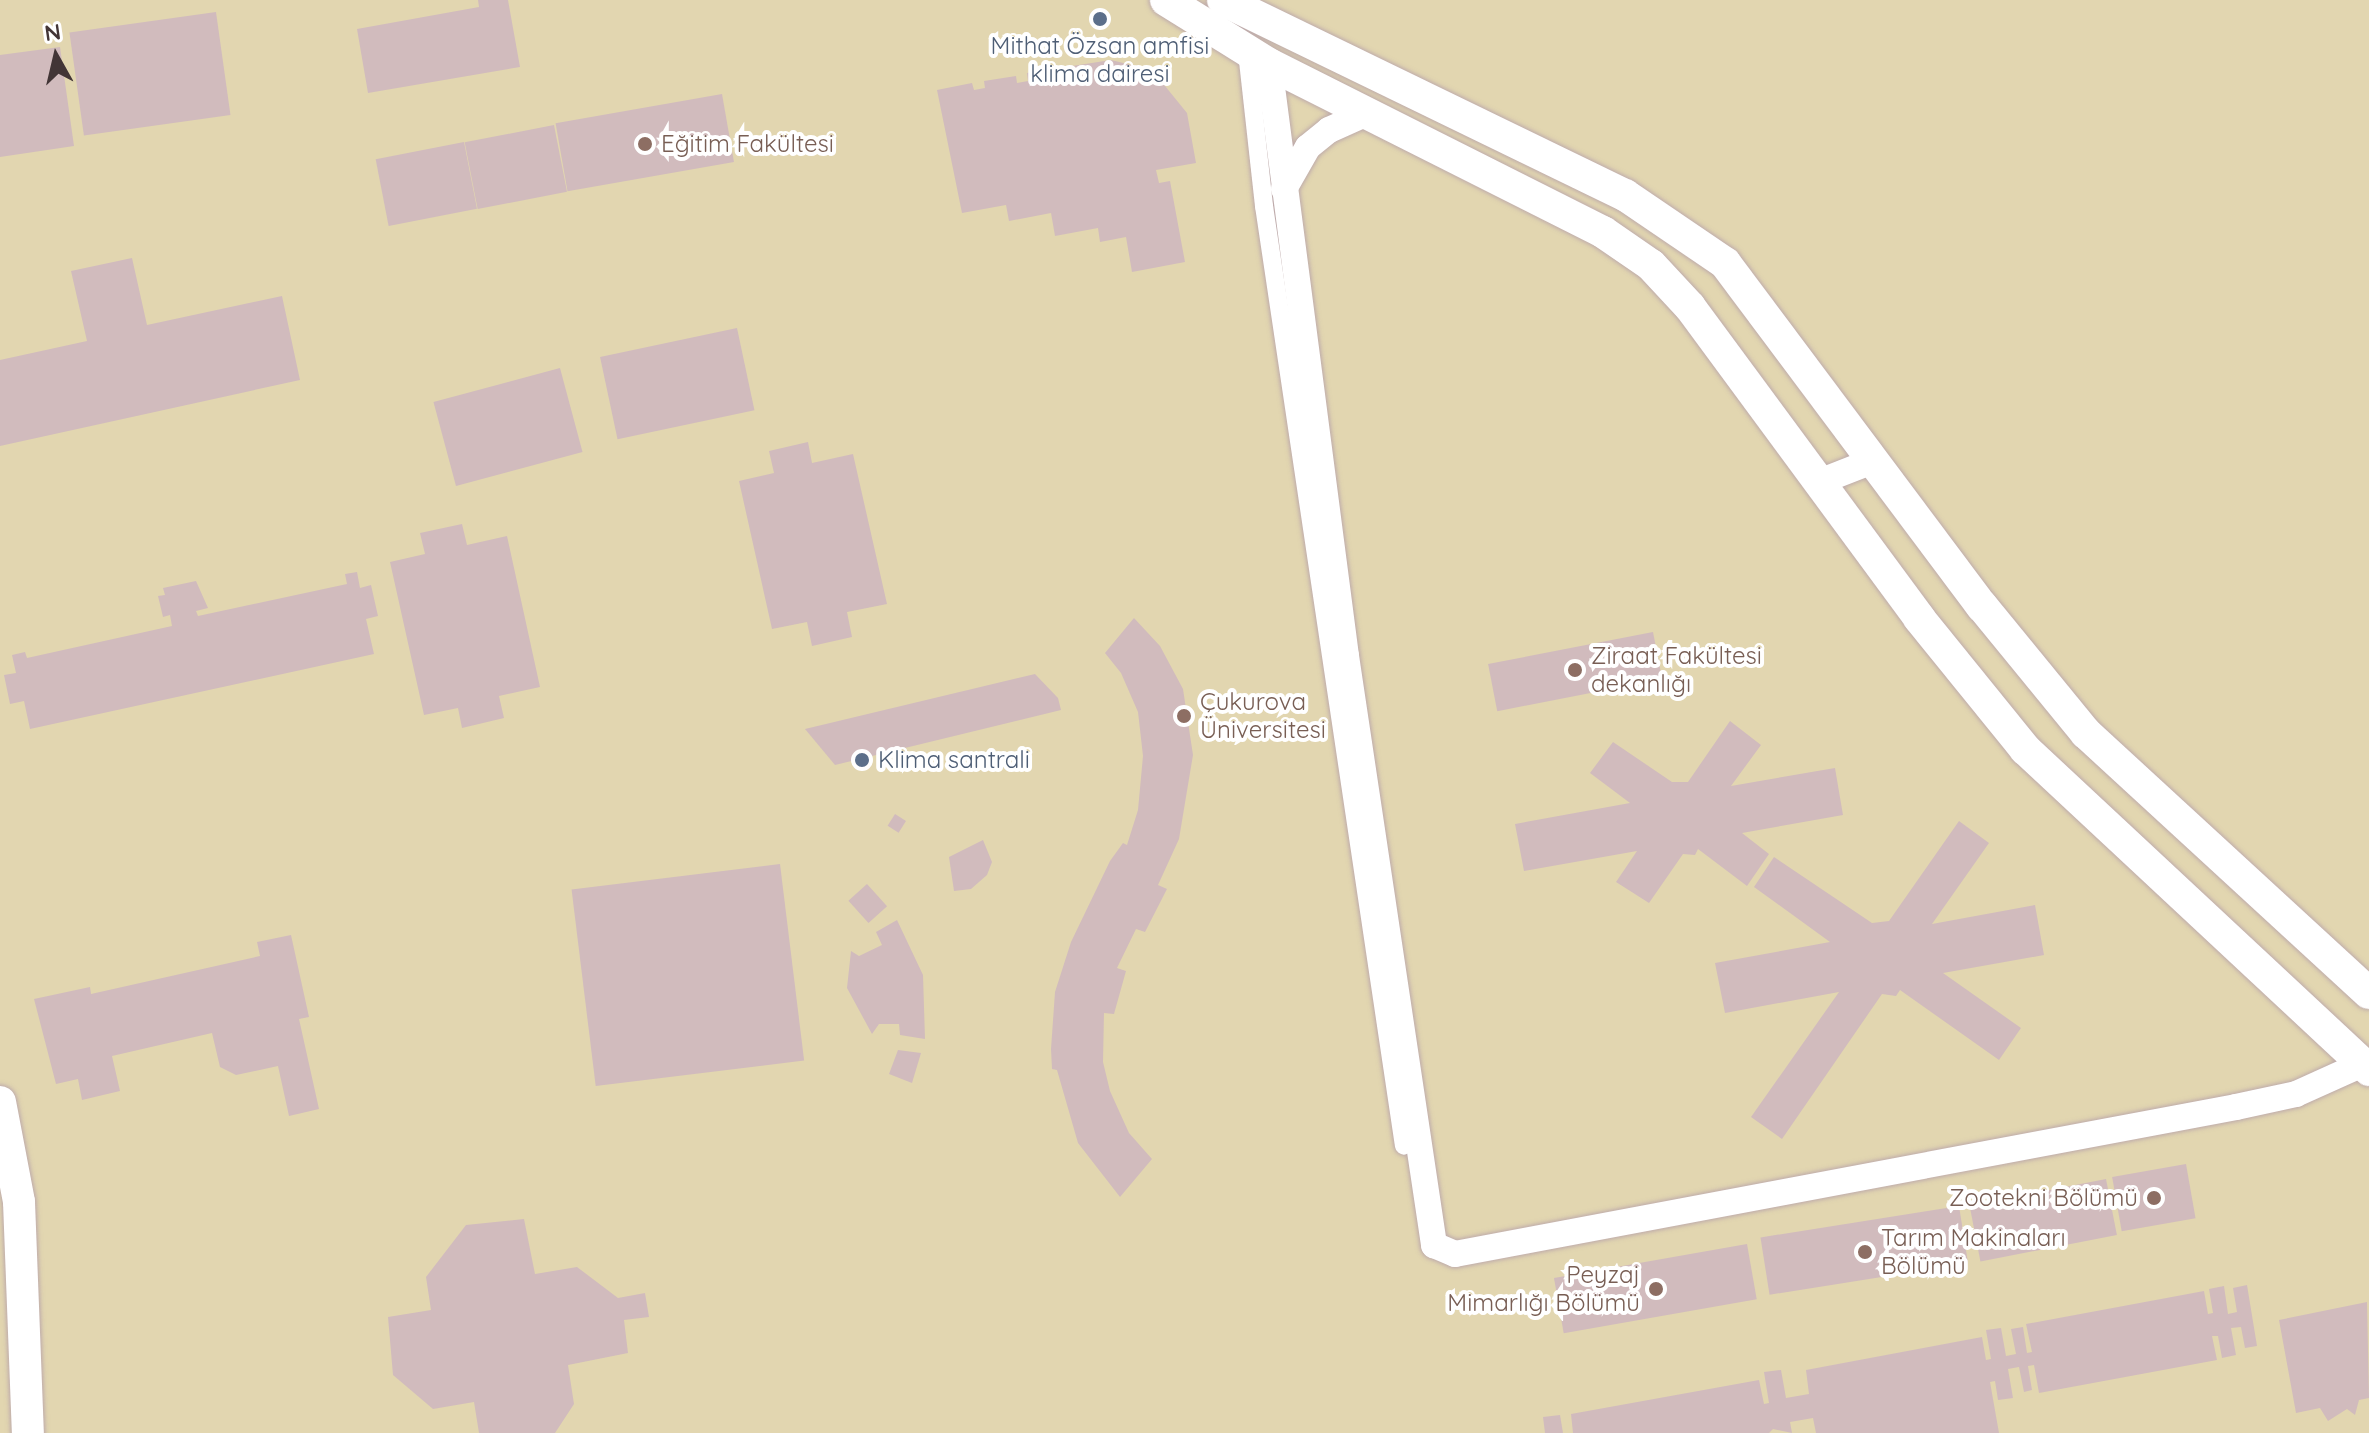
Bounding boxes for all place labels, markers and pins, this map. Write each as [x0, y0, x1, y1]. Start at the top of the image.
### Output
marker: Mithat Özsan amfisi klima dairesi [1091, 10, 1109, 28]
place label: Mithat Özsan amfisi klima dairesi [991, 32, 1209, 88]
place label: Eğitim Fakültesi [661, 130, 834, 158]
marker: Eğitim Fakültesi [636, 135, 654, 153]
place label: Ziraat Fakültesi dekanlığı [1591, 642, 1762, 698]
marker: Ziraat Fakültesi dekanlığı [1566, 661, 1584, 679]
place label: Çukurova Üniversitesi [1200, 688, 1326, 744]
marker: Çukurova Üniversitesi [1175, 707, 1193, 725]
place label: Klima santrali [878, 746, 1030, 774]
marker: Klima santrali [853, 751, 871, 769]
place label: Zootekni Bölümü [1949, 1184, 2138, 1212]
marker: Zootekni Bölümü [2145, 1189, 2163, 1207]
place label: Tarım Makinaları Bölümü [1881, 1224, 2066, 1280]
marker: Tarım Makinaları Bölümü [1856, 1243, 1874, 1261]
place label: Peyzaj Mimarlığı Bölümü [1447, 1261, 1640, 1317]
marker: Peyzaj Mimarlığı Bölümü [1647, 1280, 1665, 1298]

